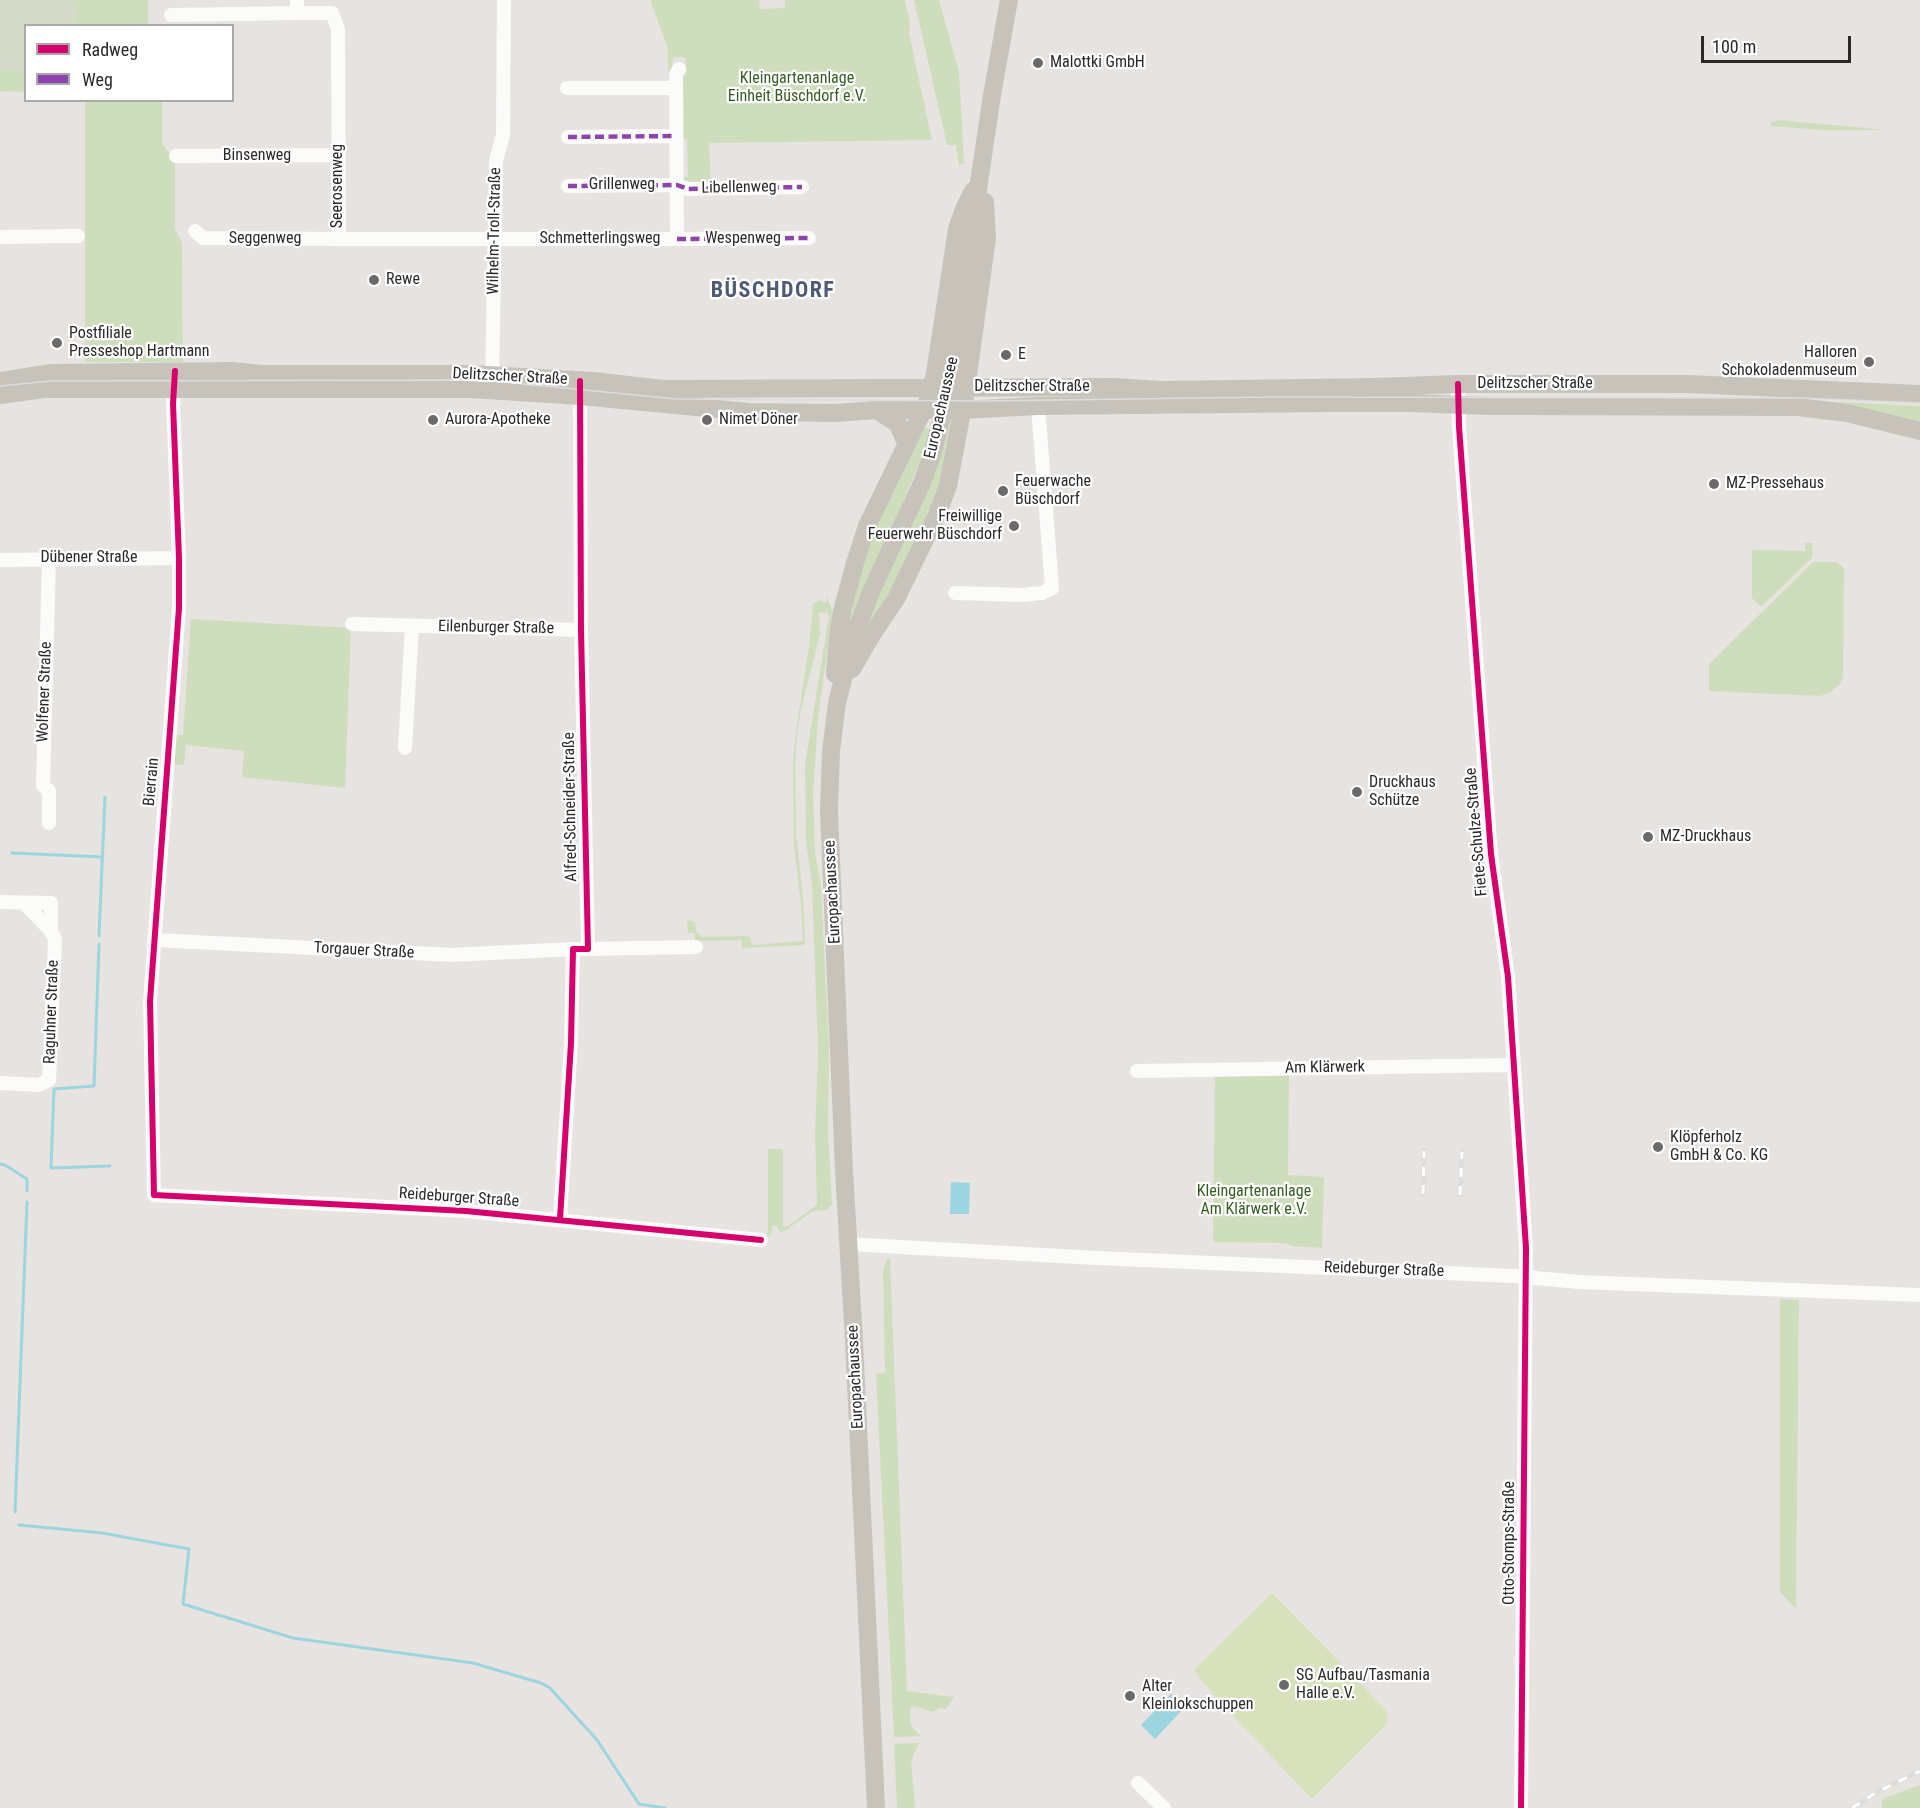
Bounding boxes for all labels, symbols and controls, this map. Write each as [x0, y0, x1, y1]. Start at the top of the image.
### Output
legend [24, 24, 234, 102]
scale bar [1704, 24, 1854, 62]
text: 100 m [1712, 36, 1756, 57]
text: Radweg [82, 39, 138, 60]
place label: Malottki GmbH [1050, 53, 1145, 73]
marker: Malottki GmbH [1031, 56, 1045, 70]
text: Weg [82, 69, 113, 90]
park label: Kleingartenanlage Einheit Büschdorf e.V. [728, 69, 866, 107]
street label: Seerosenweg [328, 144, 348, 228]
street label: Binsenweg [223, 146, 291, 166]
street label: Wilhelm-Troll-Straße [484, 167, 506, 295]
street label: Grillenweg [589, 175, 655, 195]
street label: Libellenweg [701, 178, 777, 198]
street label: Seggenweg [229, 229, 301, 249]
street label: Schmetterlingsweg [540, 229, 660, 249]
street label: Wespenweg [705, 229, 781, 249]
place label: Rewe [386, 270, 420, 290]
marker: Rewe [367, 273, 381, 287]
district label: BÜSCHDORF [711, 278, 835, 304]
place label: Postfiliale Presseshop Hartmann [69, 324, 210, 362]
marker: Postfiliale Presseshop Hartmann [50, 336, 64, 350]
place label: Halloren Schokoladenmuseum [1721, 343, 1857, 381]
place label: E [1018, 345, 1026, 365]
marker: E [999, 348, 1013, 362]
street label: Europachaussee [921, 355, 963, 461]
marker: Halloren Schokoladenmuseum [1862, 355, 1876, 369]
street label: Delitzscher Straße [452, 364, 568, 390]
street label: Delitzscher Straße [1477, 374, 1593, 394]
street label: Delitzscher Straße [974, 377, 1090, 397]
place label: Aurora-Apotheke [445, 410, 550, 430]
place label: Nimet Döner [719, 410, 798, 430]
marker: Aurora-Apotheke [426, 413, 440, 427]
marker: Nimet Döner [700, 413, 714, 427]
place label: Feuerwache Büschdorf [1015, 472, 1091, 510]
place label: MZ-Pressehaus [1726, 474, 1824, 494]
marker: MZ-Pressehaus [1707, 477, 1721, 491]
marker: Feuerwache Büschdorf [996, 484, 1010, 498]
place label: Freiwillige Feuerwehr Büschdorf [868, 507, 1002, 545]
marker: Freiwillige Feuerwehr Büschdorf [1007, 519, 1021, 533]
street label: Dübener Straße [40, 548, 138, 568]
street label: Eilenburger Straße [438, 617, 554, 639]
street label: Wolfener Straße [34, 641, 56, 743]
street label: Alfred-Schneider-Straße [560, 732, 582, 882]
street label: Bierrain [140, 757, 164, 807]
street label: Fiete-Schulze-Straße [1462, 767, 1492, 897]
place label: Druckhaus Schütze [1369, 773, 1436, 811]
marker: Druckhaus Schütze [1350, 785, 1364, 799]
place label: MZ-Druckhaus [1660, 827, 1751, 847]
marker: MZ-Druckhaus [1641, 830, 1655, 844]
street label: Europachaussee [821, 840, 845, 944]
street label: Torgauer Straße [313, 939, 415, 963]
street label: Raguhner Straße [41, 959, 63, 1065]
street label: Am Klärwerk [1285, 1058, 1365, 1078]
place label: Klöpferholz GmbH & Co. KG [1670, 1128, 1768, 1166]
marker: Klöpferholz GmbH & Co. KG [1651, 1140, 1665, 1154]
park label: Kleingartenanlage Am Klärwerk e.V. [1197, 1182, 1311, 1220]
street label: Reideburger Straße [398, 1184, 520, 1212]
street label: Reideburger Straße [1323, 1258, 1445, 1282]
street label: Europachaussee [844, 1325, 868, 1429]
street label: Otto-Stomps-Straße [1500, 1481, 1520, 1605]
place label: SG Aufbau/Tasmania Halle e.V. [1296, 1666, 1430, 1704]
place label: Alter Kleinlokschuppen [1142, 1677, 1253, 1715]
marker: SG Aufbau/Tasmania Halle e.V. [1277, 1678, 1291, 1692]
marker: Alter Kleinlokschuppen [1123, 1689, 1137, 1703]

